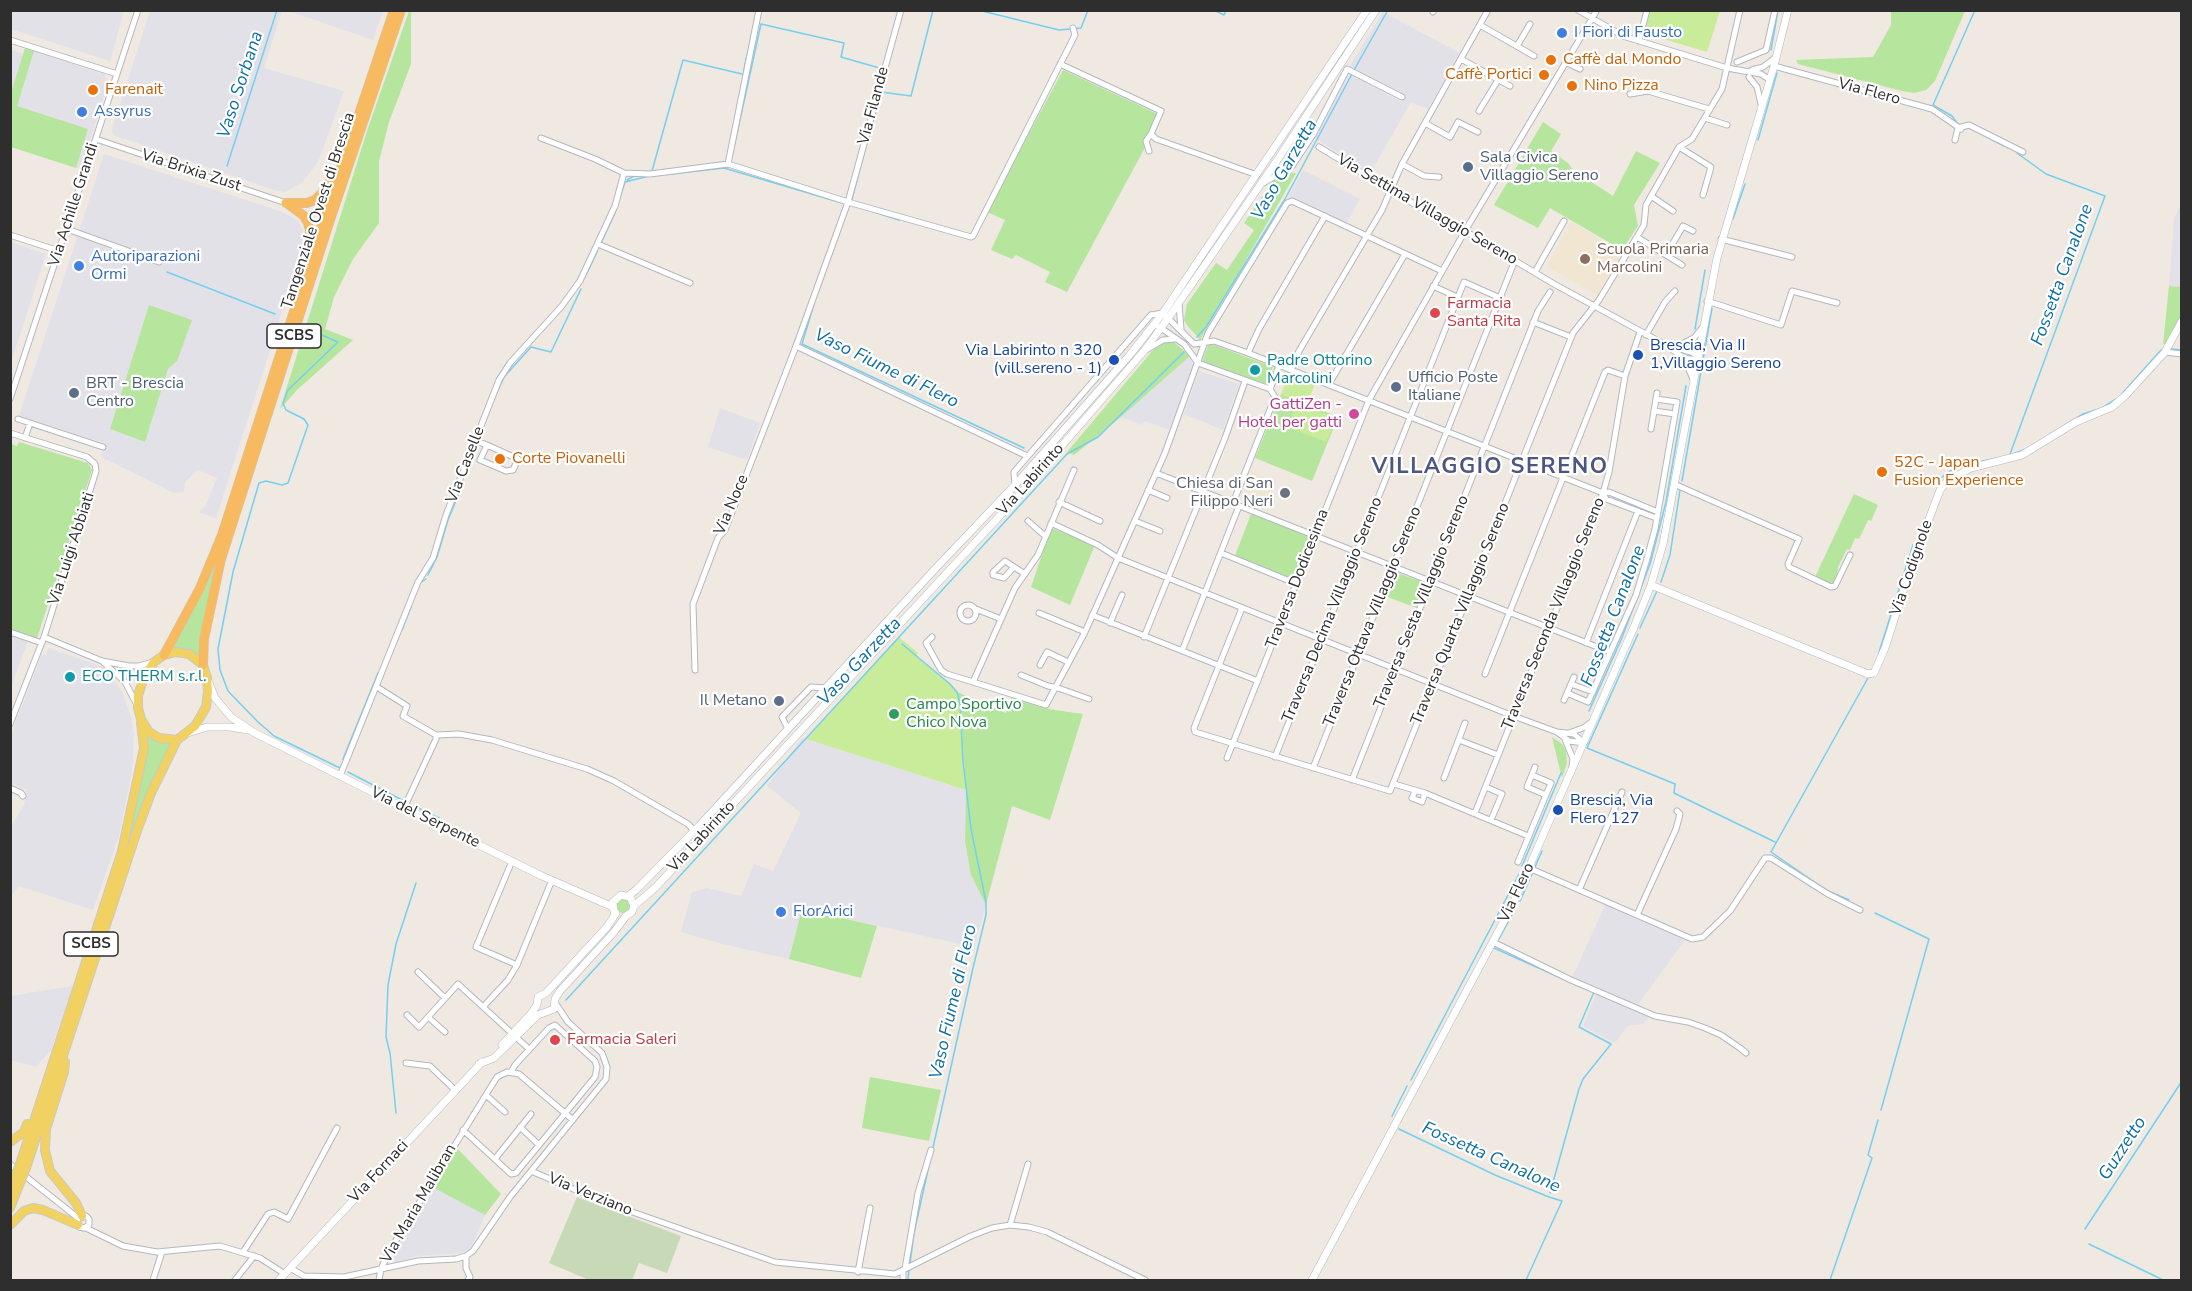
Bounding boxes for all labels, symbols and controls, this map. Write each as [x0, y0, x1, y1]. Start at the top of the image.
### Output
place label: I Fiori di Fausto [1574, 23, 1682, 43]
marker: I Fiori di Fausto [1555, 26, 1569, 40]
water label: Vaso Sorbana [213, 29, 269, 141]
place label: Caffè dal Mondo [1563, 50, 1681, 70]
marker: Caffè dal Mondo [1544, 53, 1558, 67]
street label: Via Filande [854, 65, 894, 147]
place label: Caffè Portici [1445, 65, 1532, 85]
marker: Caffè Portici [1537, 68, 1551, 82]
street label: Via Flero [1836, 74, 1902, 110]
place label: Nino Pizza [1584, 76, 1659, 96]
marker: Nino Pizza [1565, 79, 1579, 93]
place label: Farenait [105, 80, 163, 100]
marker: Farenait [86, 83, 100, 97]
place label: Assyrus [94, 102, 151, 122]
marker: Assyrus [75, 105, 89, 119]
street label: Tangenziale Ovest di Brescia [278, 110, 360, 312]
water label: Vaso Garzetta [1247, 116, 1323, 224]
street label: Via Achille Grandi [45, 141, 103, 269]
street label: Via Brixia Zust [139, 146, 243, 196]
place label: Sala Civica Villaggio Sereno [1480, 148, 1599, 186]
street label: Via Settima Villaggio Sereno [1333, 150, 1521, 270]
marker: Sala Civica Villaggio Sereno [1461, 160, 1475, 174]
water label: Fossetta Canalone [2027, 201, 2099, 349]
place label: Scuola Primaria Marcolini [1597, 240, 1709, 278]
place label: Autoriparazioni Ormi [91, 247, 200, 285]
marker: Scuola Primaria Marcolini [1578, 252, 1592, 266]
marker: Autoriparazioni Ormi [72, 259, 86, 273]
place label: Farmacia Santa Rita [1447, 294, 1521, 332]
marker: Farmacia Santa Rita [1428, 306, 1442, 320]
road number: SCBS [267, 324, 321, 348]
water label: Vaso Fiume di Flero [810, 325, 962, 413]
place label: Brescia, Via II 1,Villaggio Sereno [1650, 336, 1781, 374]
place label: Via Labirinto n 320 (vill.sereno - 1) [965, 341, 1102, 379]
marker: Brescia, Via II 1,Villaggio Sereno [1631, 348, 1645, 362]
place label: Padre Ottorino Marcolini [1267, 351, 1372, 389]
marker: Via Labirinto n 320 (vill.sereno - 1) [1107, 353, 1121, 367]
marker: Padre Ottorino Marcolini [1248, 363, 1262, 377]
place label: Ufficio Poste Italiane [1408, 368, 1498, 406]
place label: BRT - Brescia Centro [86, 374, 184, 412]
marker: Ufficio Poste Italiane [1389, 380, 1403, 394]
marker: BRT - Brescia Centro [67, 386, 81, 400]
place label: GattiZen - Hotel per gatti [1238, 395, 1342, 433]
marker: GattiZen - Hotel per gatti [1347, 407, 1361, 421]
street label: Via Caselle [443, 424, 489, 506]
street label: Via Labirinto [994, 440, 1068, 520]
place label: Corte Piovanelli [512, 449, 625, 469]
marker: Corte Piovanelli [493, 452, 507, 466]
place label: 52C - Japan Fusion Experience [1894, 453, 2023, 491]
district label: VILLAGGIO SERENO [1371, 455, 1609, 481]
marker: 52C - Japan Fusion Experience [1875, 465, 1889, 479]
street label: Via Noce [711, 472, 753, 538]
place label: Chiesa di San Filippo Neri [1176, 474, 1273, 512]
marker: Chiesa di San Filippo Neri [1278, 486, 1292, 500]
street label: Via Luigi Abbiati [45, 490, 99, 608]
street label: Traversa Sesta Villaggio Sereno [1370, 493, 1474, 711]
street label: Traversa Decima Villaggio Sereno [1279, 494, 1387, 726]
street label: Traversa Seconda Villaggio Sereno [1498, 495, 1610, 733]
street label: Traversa Quarta Villaggio Sereno [1408, 500, 1514, 728]
street label: Traversa Ottava Villaggio Sereno [1320, 504, 1426, 730]
street label: Traversa Dodicesima [1262, 506, 1334, 652]
street label: Via Codignole [1887, 518, 1937, 618]
water label: Fossetta Canalone [1577, 543, 1651, 689]
water label: Vaso Garzetta [814, 613, 906, 711]
place label: ECO THERM s.r.l. [82, 667, 207, 687]
marker: ECO THERM s.r.l. [63, 670, 77, 684]
place label: Il Metano [700, 691, 767, 711]
marker: Il Metano [772, 694, 786, 708]
place label: Campo Sportivo Chico Nova [906, 695, 1022, 733]
marker: Campo Sportivo Chico Nova [887, 707, 901, 721]
street label: Via del Serpente [367, 783, 483, 853]
place label: Brescia, Via Flero 127 [1570, 791, 1653, 829]
street label: Via Labirinto [664, 797, 740, 877]
marker: Brescia, Via Flero 127 [1551, 803, 1565, 817]
street label: Via Flero [1495, 860, 1539, 926]
place label: FlorArici [793, 902, 853, 922]
marker: FlorArici [774, 905, 788, 919]
water label: Vaso Fiume di Flero [926, 922, 982, 1082]
road number: SCBS [64, 932, 118, 956]
place label: Farmacia Saleri [567, 1030, 676, 1050]
marker: Farmacia Saleri [548, 1033, 562, 1047]
water label: Guzzetto [2094, 1113, 2152, 1185]
water label: Fossetta Canalone [1418, 1118, 1564, 1198]
street label: Via Fornaci [345, 1137, 413, 1207]
street label: Via Maria Malibran [377, 1141, 461, 1267]
street label: Via Verziano [545, 1169, 635, 1221]

